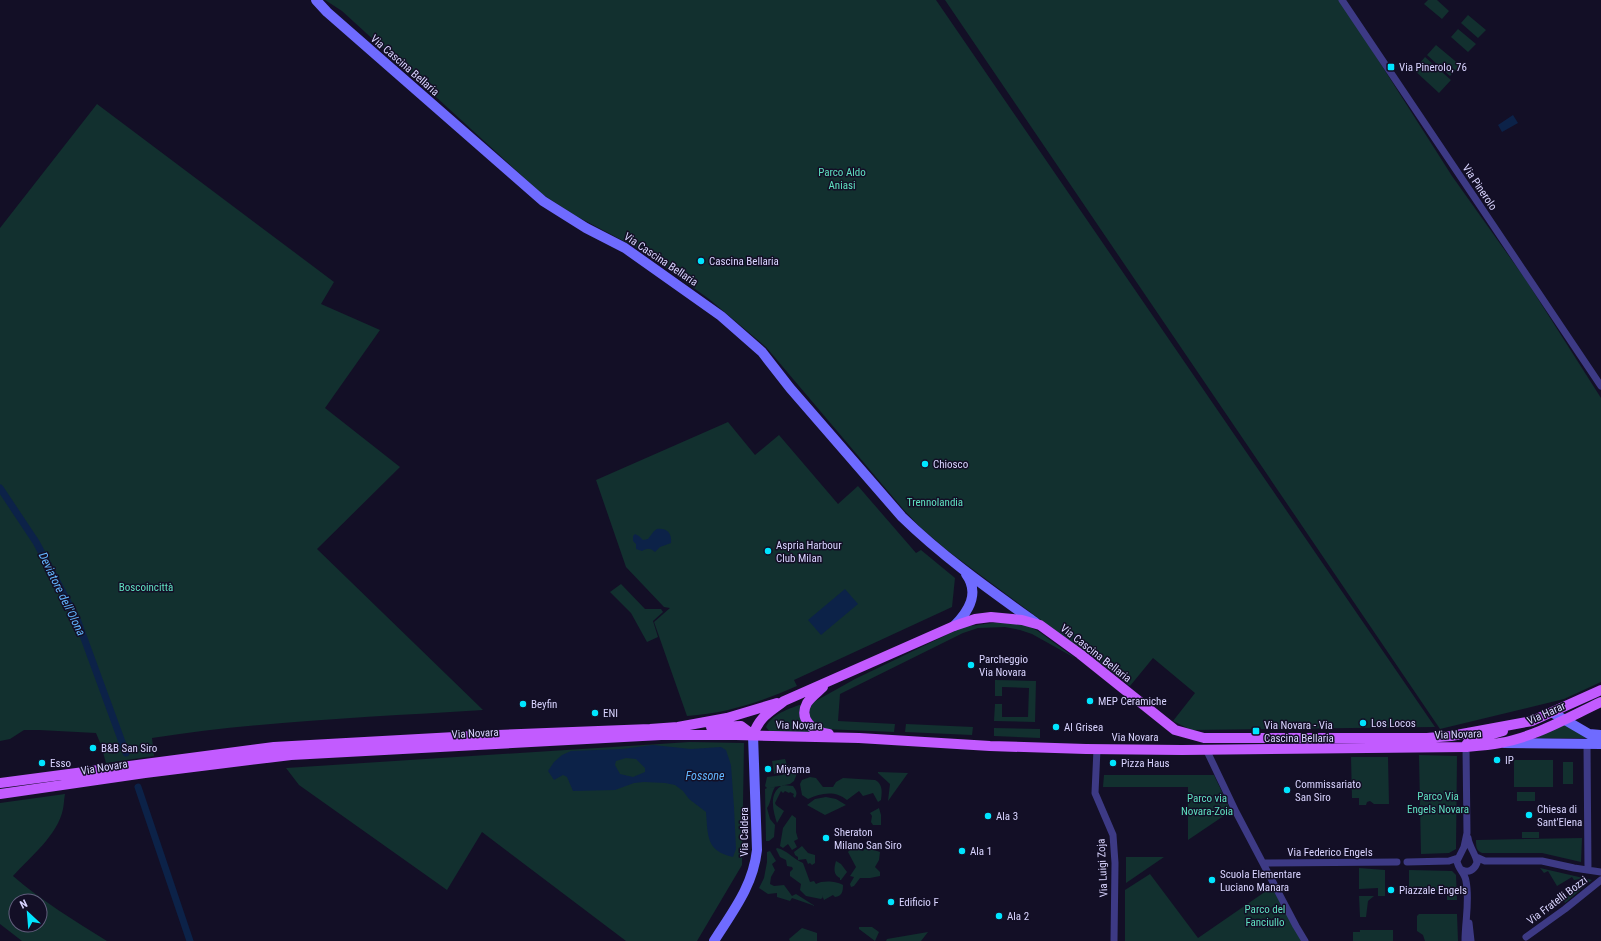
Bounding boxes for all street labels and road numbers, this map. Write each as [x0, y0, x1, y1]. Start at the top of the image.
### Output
street label: Via Cascina Bellaria [368, 32, 442, 99]
street label: Via Pinerolo [1460, 162, 1500, 213]
street label: Via Cascina Bellaria [621, 230, 700, 289]
street label: Via Cascina Bellaria [1058, 622, 1134, 685]
street label: Via Harar [1525, 699, 1568, 728]
street label: Via Novara [775, 719, 823, 732]
street label: Via Novara [451, 726, 499, 741]
street label: Via Novara [1434, 727, 1482, 742]
street label: Via Novara [1111, 731, 1159, 744]
street label: Via Novara [80, 757, 128, 778]
street label: Via Caldera [738, 807, 751, 857]
street label: Via Luigi Zoja [1094, 838, 1111, 898]
street label: Via Federico Engels [1287, 846, 1373, 859]
street label: Via Fratelli Bozzi [1525, 873, 1590, 927]

